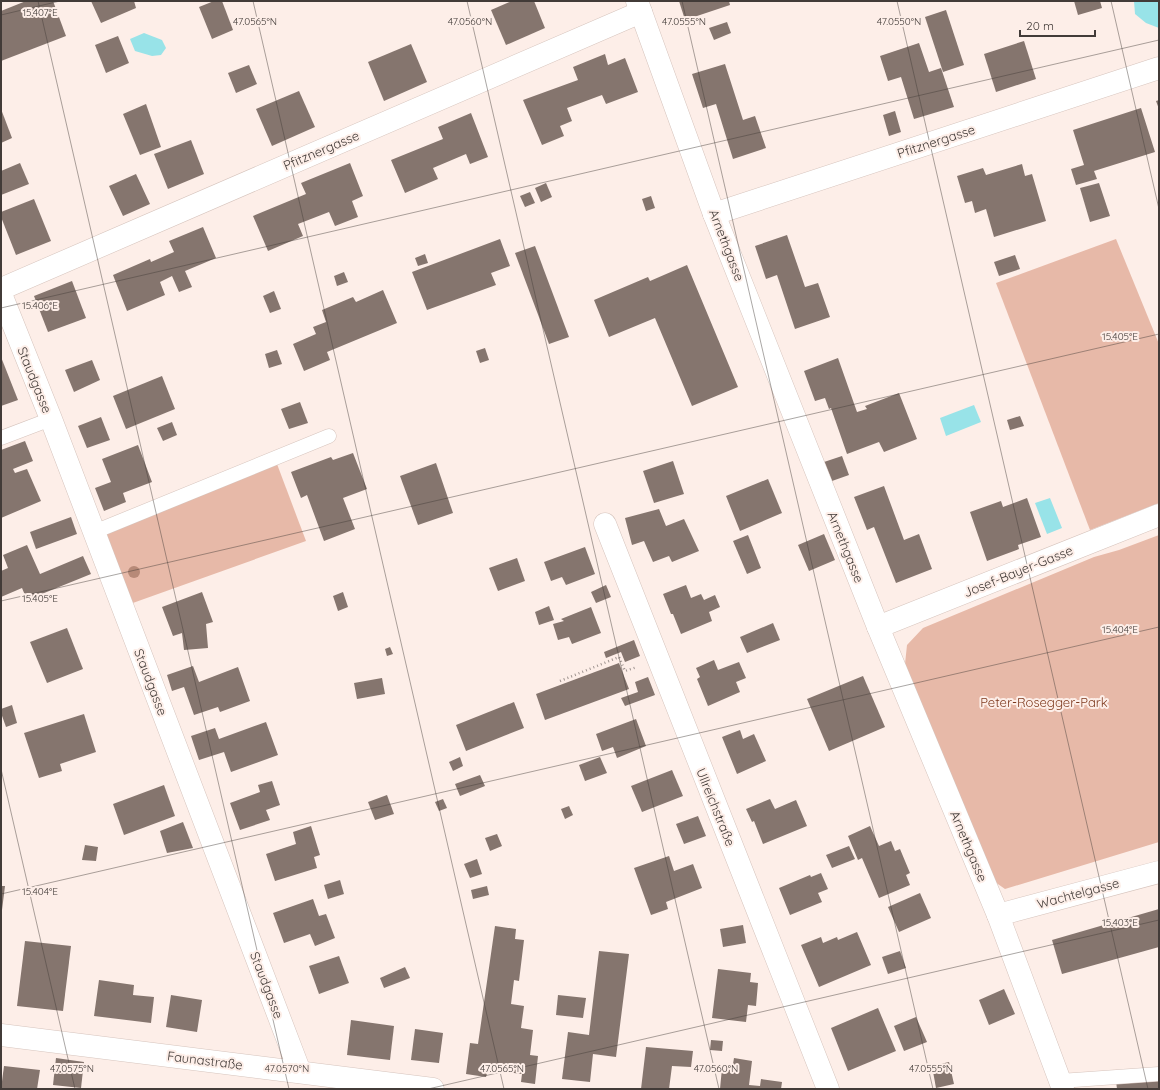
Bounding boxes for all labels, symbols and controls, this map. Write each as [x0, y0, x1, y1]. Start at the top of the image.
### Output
text: 15.407°E [22, 6, 58, 19]
scale bar [1020, 12, 1095, 38]
text: 47.0565°N [233, 15, 277, 28]
text: 47.0560°N [448, 15, 492, 28]
text: 47.0555°N [662, 15, 706, 28]
text: 47.0550°N [877, 15, 921, 28]
text: 20 m [1026, 18, 1054, 33]
street label: Pfitznergasse [895, 121, 977, 161]
street label: Pfitznergasse [281, 127, 361, 173]
street label: Arnethgasse [706, 207, 748, 283]
text: 15.406°E [22, 299, 58, 312]
text: 15.405°E [1102, 330, 1138, 343]
street label: Staudgasse [14, 344, 56, 416]
street label: Arnethgasse [824, 509, 868, 585]
street label: Josef-Bayer-Gasse [961, 542, 1075, 600]
text: 15.405°E [22, 592, 58, 605]
text: 15.404°E [1102, 623, 1138, 636]
street label: Staudgasse [131, 646, 171, 718]
park label: Peter-Rosegger-Park [980, 694, 1108, 710]
street label: Ullreichstraße [693, 766, 739, 848]
street label: Arnethgasse [947, 808, 991, 884]
street label: Wachtelgasse [1035, 874, 1121, 912]
text: 15.404°E [22, 885, 58, 898]
text: 15.403°E [1102, 916, 1138, 929]
street label: Staudgasse [247, 949, 287, 1021]
street label: Faunastraße [166, 1047, 244, 1073]
text: 47.0575°N [50, 1062, 94, 1075]
text: 47.0570°N [265, 1062, 309, 1075]
text: 47.0565°N [480, 1062, 524, 1075]
text: 47.0560°N [694, 1062, 738, 1075]
text: 47.0555°N [909, 1062, 953, 1075]

